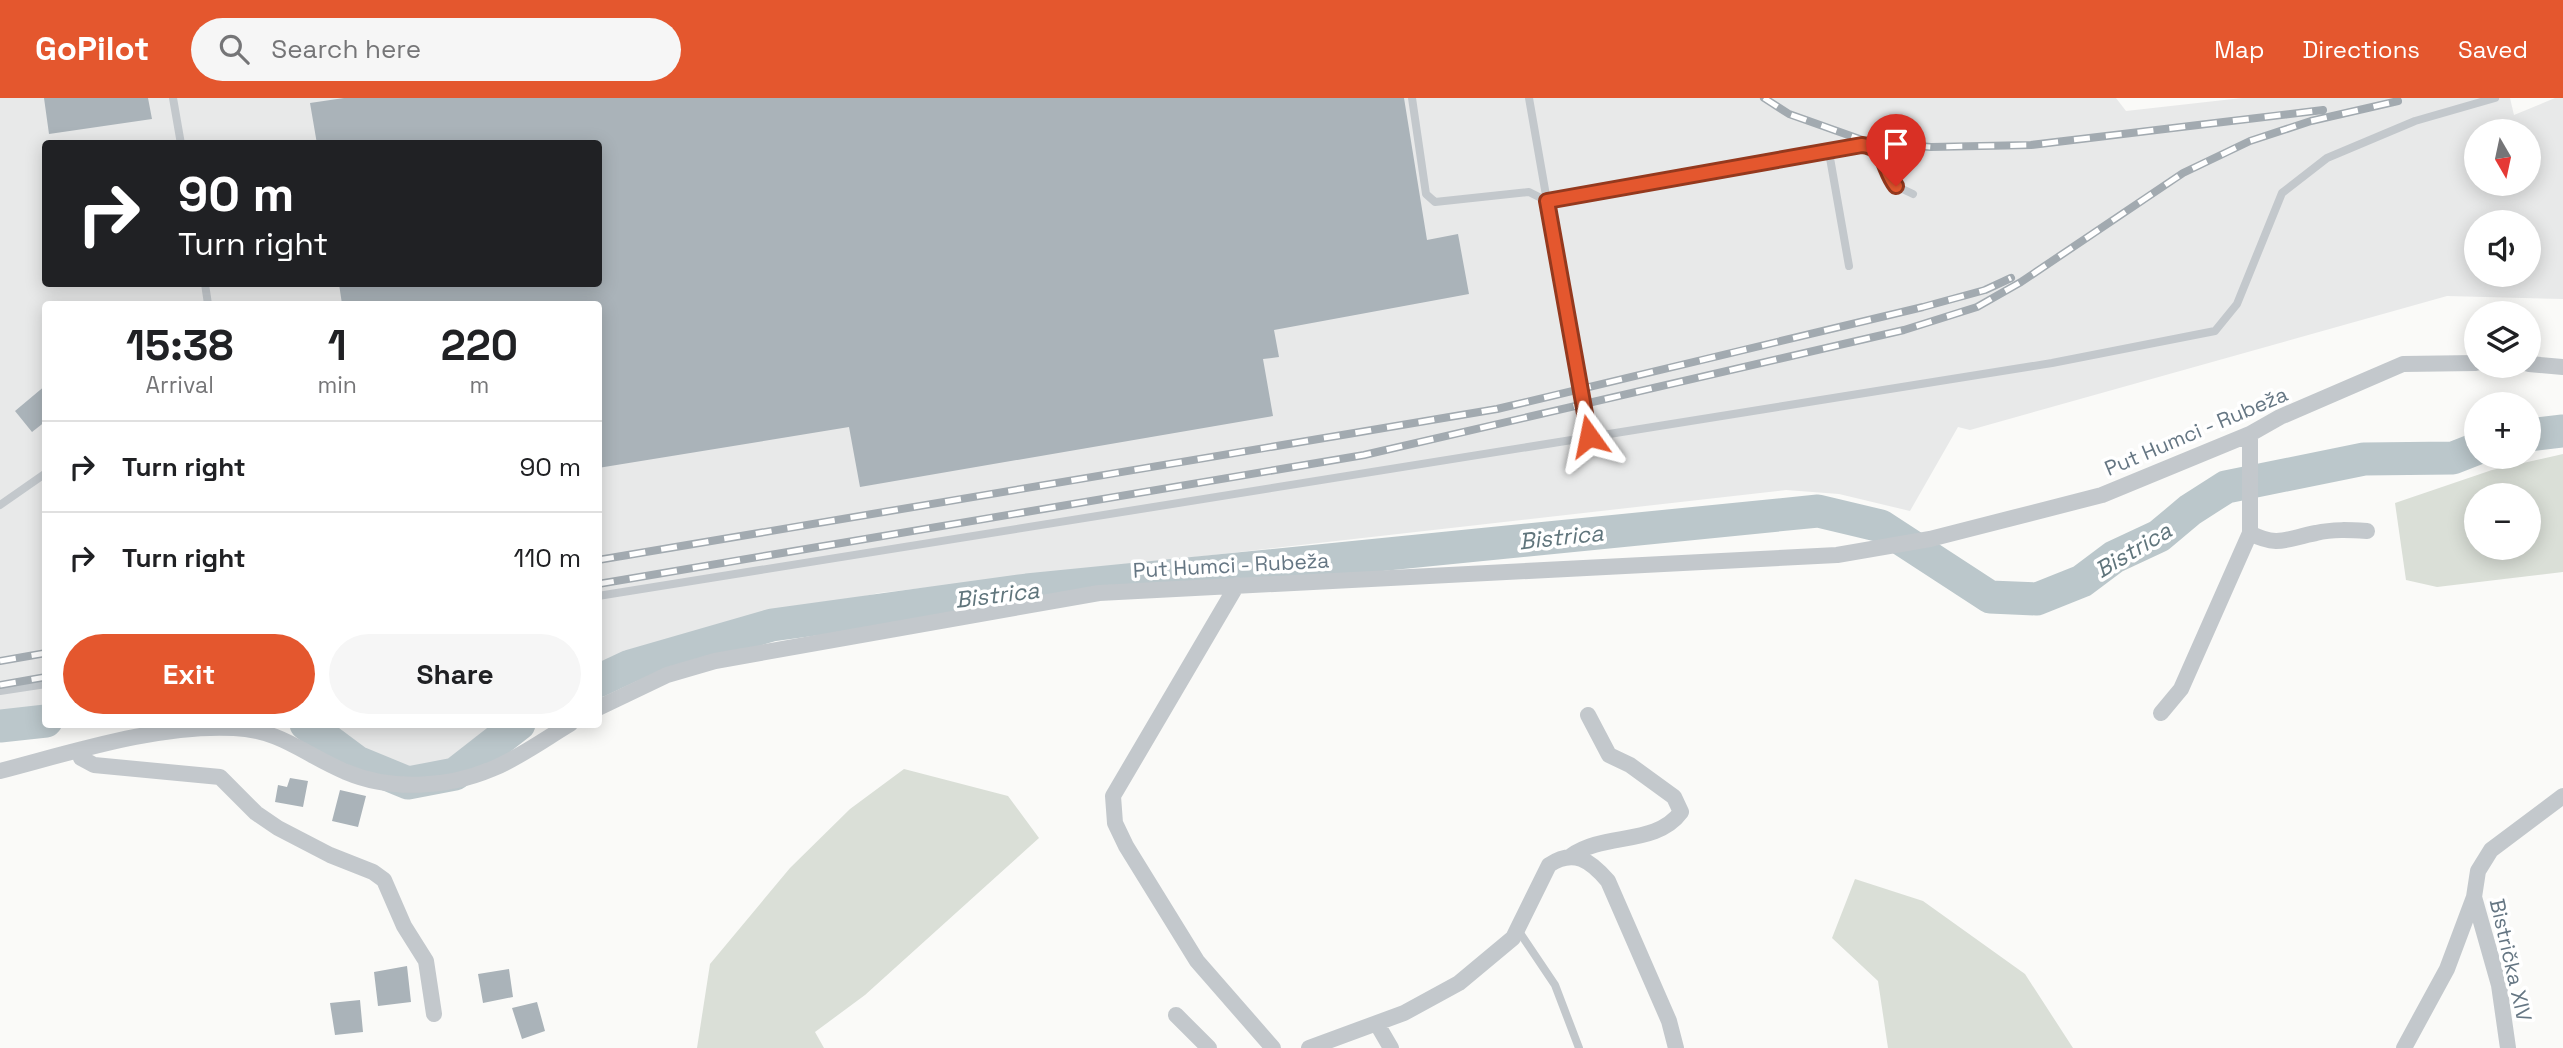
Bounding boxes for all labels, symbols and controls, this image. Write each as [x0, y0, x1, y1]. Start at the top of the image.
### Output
search box [191, 18, 681, 81]
text: GoPilot [35, 28, 149, 70]
icon: search [215, 30, 253, 68]
text: Search here [271, 32, 421, 66]
text: Map [2214, 34, 2264, 65]
text: Directions [2302, 34, 2420, 65]
text: Saved [2458, 34, 2528, 65]
pin [1866, 114, 1926, 186]
north arrow [2464, 119, 2541, 196]
map controls [2464, 119, 2541, 560]
icon: arrive [1877, 125, 1915, 163]
text: 90 m [178, 163, 294, 225]
icon: right [63, 168, 154, 259]
button: sound [2464, 210, 2541, 287]
text: Turn right [178, 224, 328, 264]
button: layers [2464, 301, 2541, 378]
text: 15:38 [126, 319, 233, 372]
text: 1 [328, 319, 347, 372]
text: 220 [441, 319, 518, 372]
text: Arrival [146, 370, 214, 400]
text: min [317, 370, 357, 400]
text: m [470, 370, 489, 400]
street label: Put Humci - Rubeža [2100, 380, 2292, 482]
button: + [2464, 392, 2541, 469]
position arrow [1552, 399, 1626, 473]
icon: right [63, 448, 101, 486]
text: Turn right [122, 450, 246, 484]
text: 90 m [519, 450, 581, 484]
button: − [2464, 483, 2541, 560]
water label: Bistrica [2089, 515, 2178, 585]
water label: Bistrica [1517, 518, 1605, 556]
icon: right [63, 539, 101, 577]
text: Turn right [122, 541, 246, 575]
text: 110 m [514, 541, 581, 575]
street label: Put Humci - Rubeža [1132, 546, 1330, 584]
water label: Bistrica [953, 575, 1042, 615]
button: Exit [63, 634, 315, 714]
button: Share [329, 634, 581, 714]
street label: Bistrička XIV [2484, 896, 2538, 1024]

